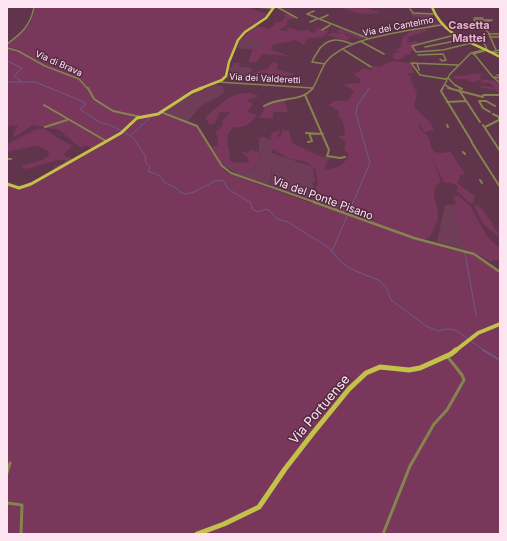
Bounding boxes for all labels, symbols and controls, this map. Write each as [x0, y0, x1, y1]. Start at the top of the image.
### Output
street label: Via dei Cantelmo [362, 14, 434, 38]
district label: Casetta Mattei [448, 18, 490, 45]
street label: Via di Brava [34, 48, 84, 78]
street label: Via dei Valderetti [229, 71, 301, 85]
street label: Via del Ponte Pisano [271, 173, 376, 223]
street label: Via Portuense [285, 371, 353, 447]

